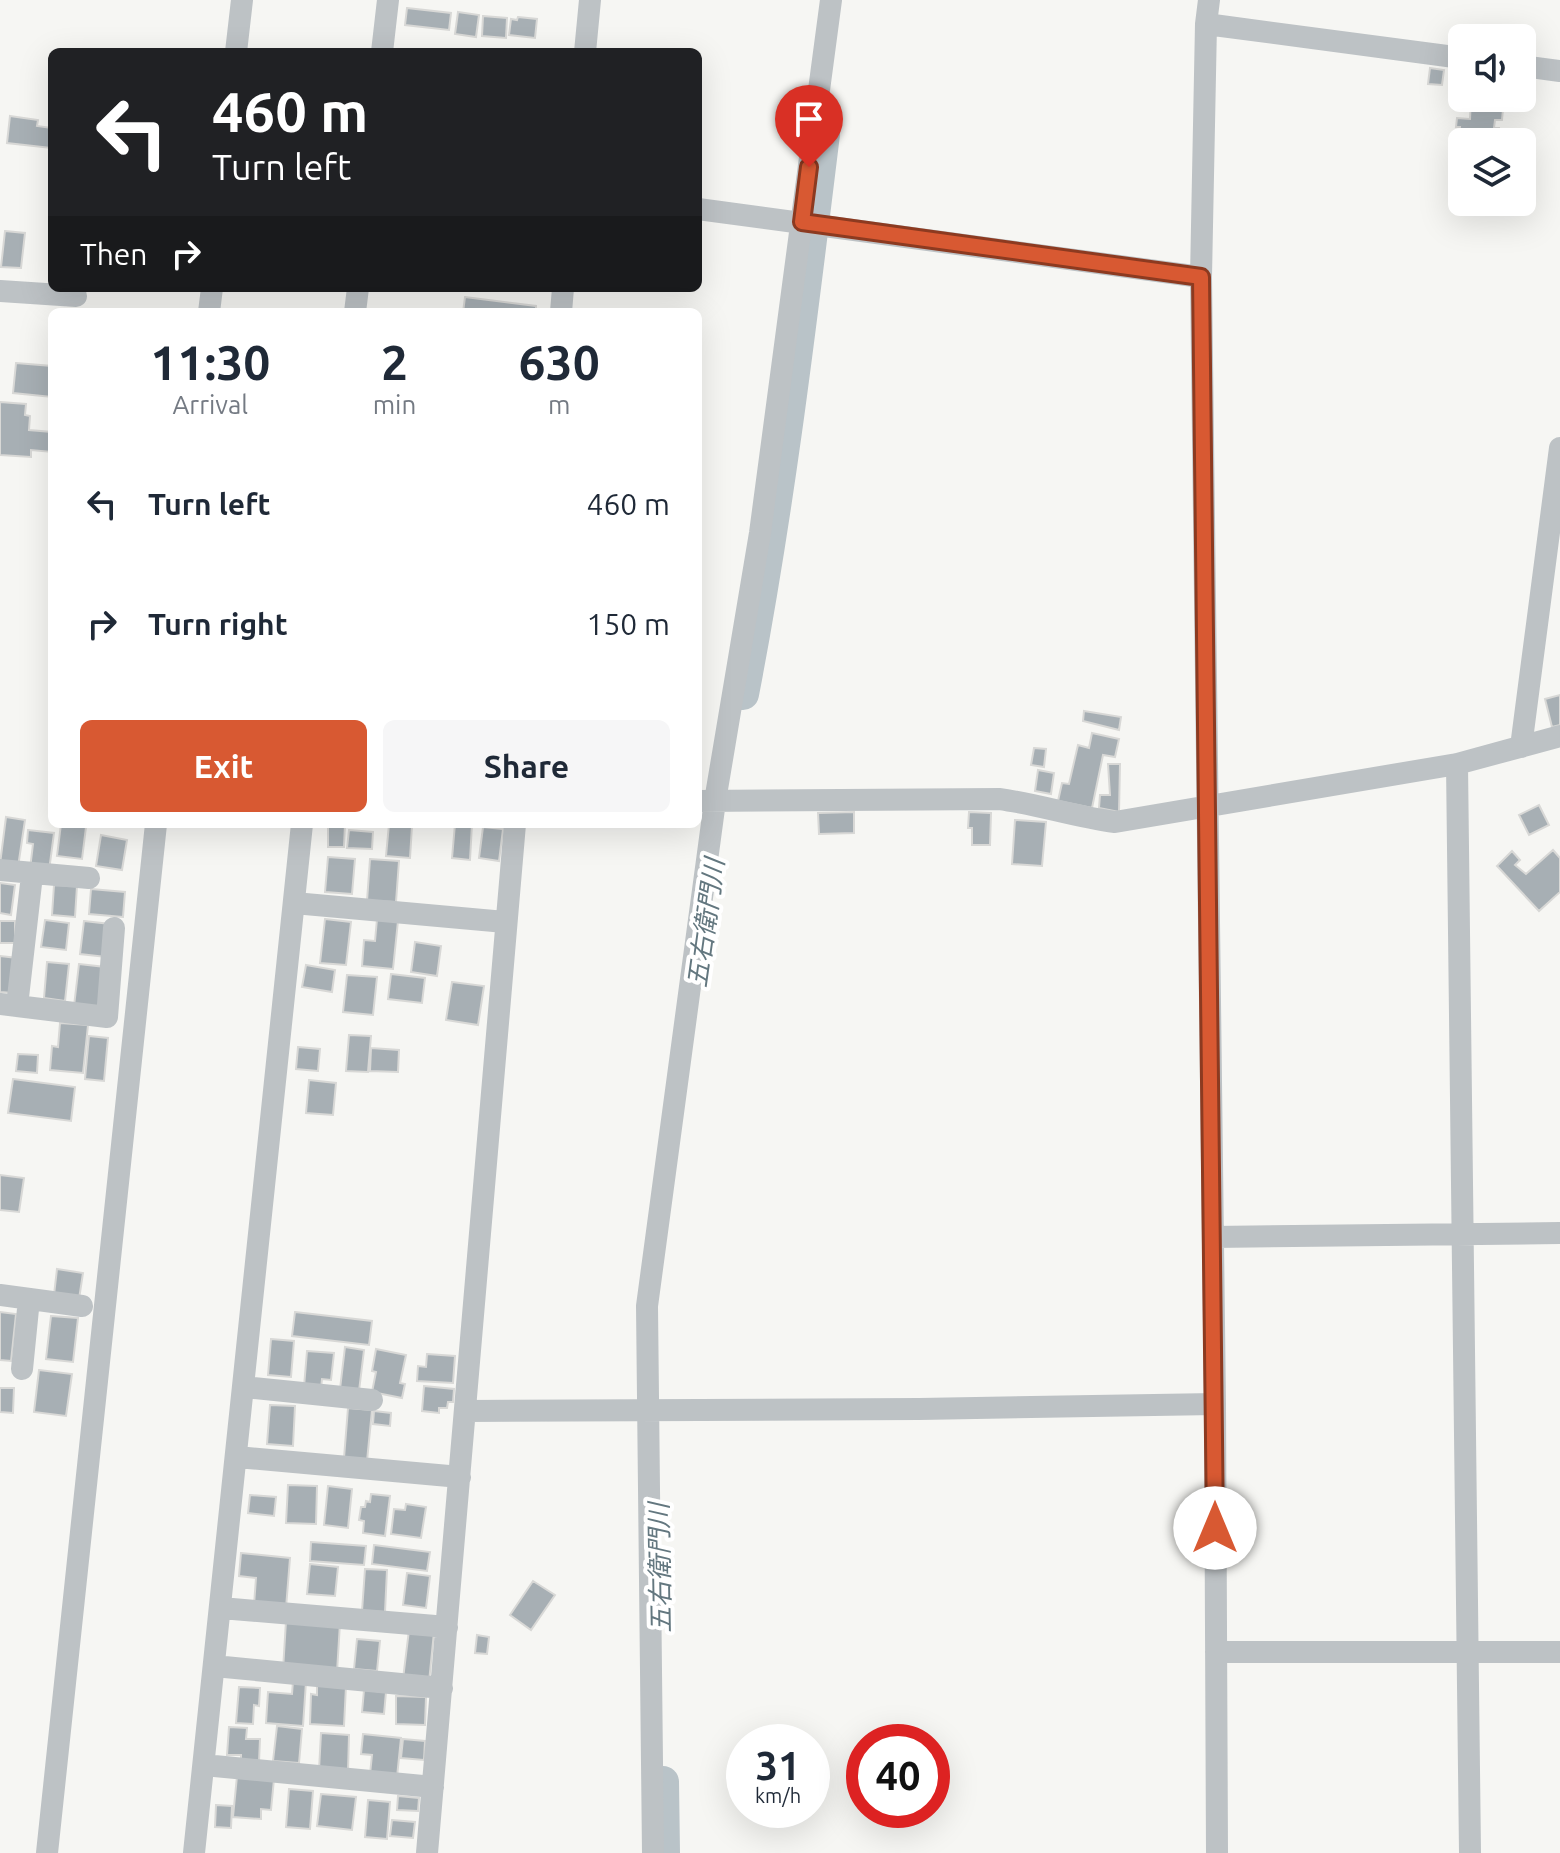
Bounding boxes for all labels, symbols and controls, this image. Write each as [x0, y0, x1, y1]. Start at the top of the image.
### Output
map controls [1448, 24, 1536, 216]
button: sound [1448, 24, 1536, 112]
icon: left [80, 80, 184, 184]
text: 460 m [212, 80, 368, 143]
pin [775, 85, 843, 167]
icon: arrive [787, 97, 831, 141]
button: layers [1448, 128, 1536, 216]
text: Turn left [212, 146, 351, 187]
icon: right [164, 232, 208, 276]
text: Then [80, 237, 148, 271]
text: 11:30 [150, 335, 270, 389]
text: 2 [381, 335, 408, 389]
text: 630 [519, 335, 600, 389]
text: Arrival [172, 390, 248, 419]
text: min [373, 390, 416, 419]
text: m [548, 390, 570, 419]
icon: left [80, 482, 124, 526]
text: Turn left [148, 487, 270, 521]
text: 460 m [586, 487, 670, 521]
icon: right [80, 602, 124, 646]
text: Turn right [148, 607, 288, 641]
text: 150 m [586, 607, 670, 641]
button: Exit [80, 720, 367, 812]
button: Share [383, 720, 670, 812]
water label: 五右衛門川 [682, 854, 729, 989]
position arrow [1173, 1486, 1257, 1570]
water label: 五右衛門川 [644, 1500, 675, 1633]
speed limit sign: 40 [846, 1724, 950, 1828]
text: 31 [755, 1743, 801, 1788]
text: km/h [755, 1784, 801, 1807]

